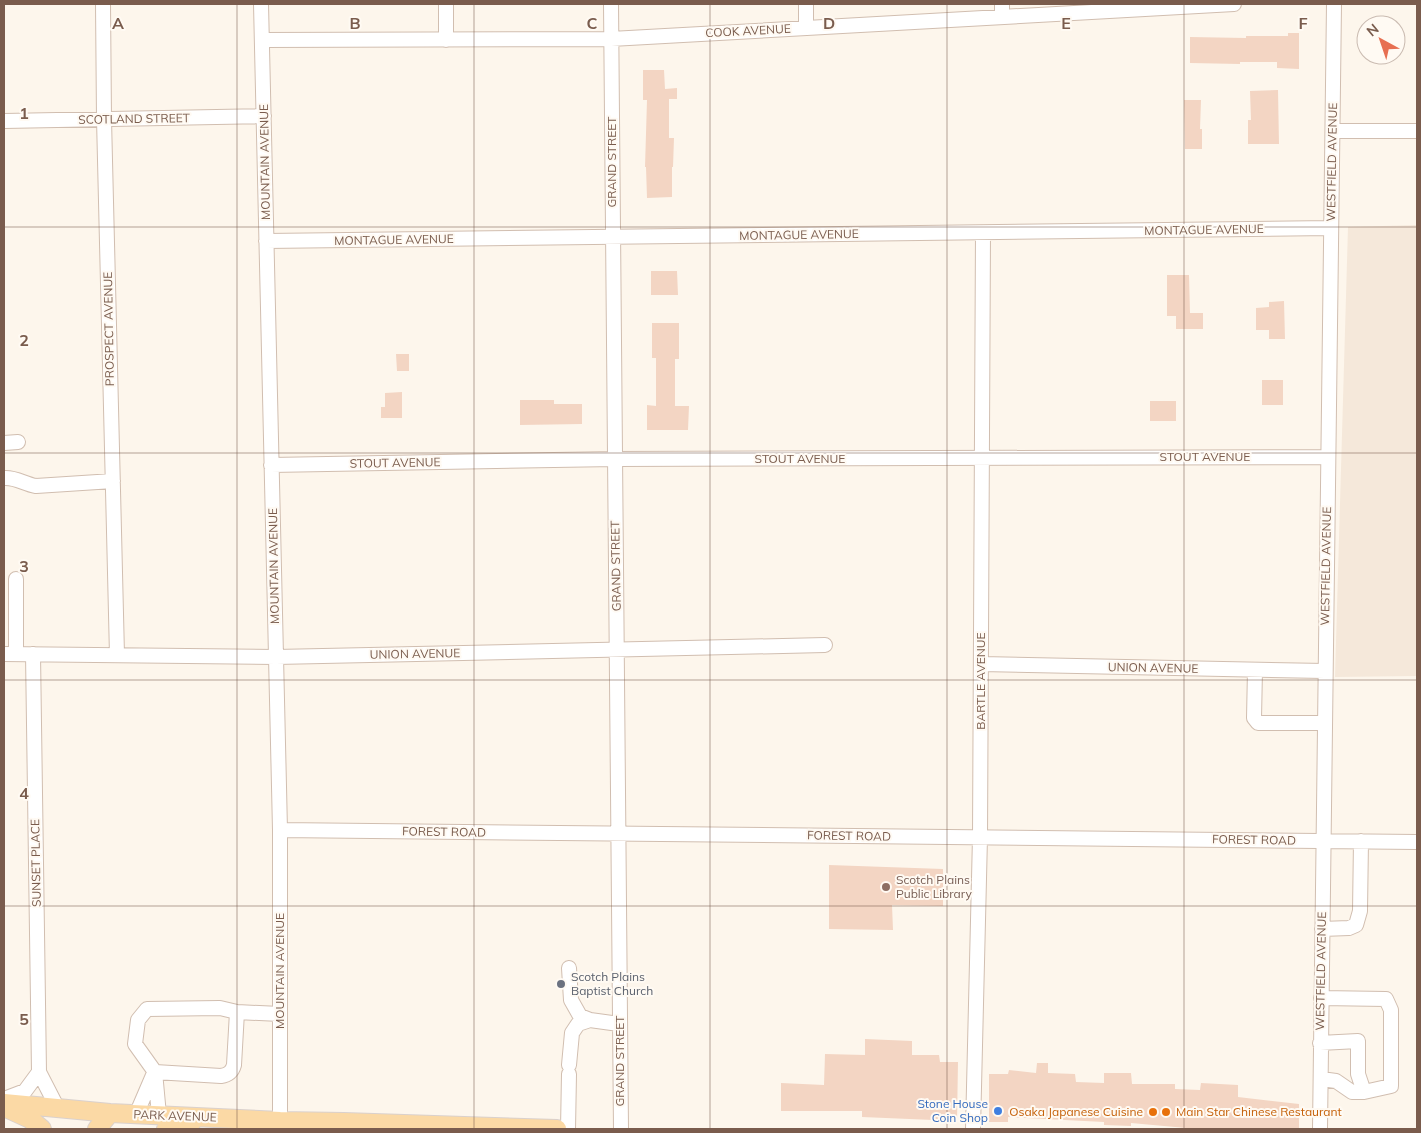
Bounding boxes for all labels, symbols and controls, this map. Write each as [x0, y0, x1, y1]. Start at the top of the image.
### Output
text: A [112, 13, 124, 33]
text: B [349, 13, 361, 33]
text: C [587, 13, 598, 33]
text: D [823, 13, 835, 33]
text: E [1061, 13, 1071, 33]
text: F [1298, 13, 1308, 33]
north arrow [1356, 15, 1406, 65]
text: N [1363, 20, 1382, 40]
street label: COOK AVENUE [705, 21, 791, 40]
street label: WESTFIELD AVENUE [1323, 102, 1340, 221]
text: 1 [19, 103, 29, 123]
street label: MOUNTAIN AVENUE [256, 104, 273, 220]
street label: SCOTLAND STREET [78, 110, 191, 127]
street label: GRAND STREET [604, 116, 619, 207]
street label: MONTAGUE AVENUE [1144, 221, 1264, 238]
street label: MONTAGUE AVENUE [739, 226, 859, 243]
street label: MONTAGUE AVENUE [334, 231, 454, 248]
street label: PROSPECT AVENUE [100, 272, 117, 386]
text: 2 [19, 330, 29, 350]
street label: STOUT AVENUE [1160, 449, 1250, 464]
street label: STOUT AVENUE [755, 451, 845, 466]
street label: STOUT AVENUE [349, 454, 441, 471]
street label: WESTFIELD AVENUE [1317, 506, 1334, 625]
street label: MOUNTAIN AVENUE [265, 508, 282, 624]
street label: GRAND STREET [607, 520, 624, 612]
text: 3 [19, 556, 29, 576]
street label: BARTLE AVENUE [973, 632, 988, 730]
street label: UNION AVENUE [370, 645, 460, 662]
street label: UNION AVENUE [1108, 659, 1198, 676]
text: 4 [19, 783, 29, 803]
street label: SUNSET PLACE [27, 819, 44, 907]
street label: FOREST ROAD [402, 823, 486, 840]
street label: FOREST ROAD [807, 827, 891, 844]
street label: FOREST ROAD [1212, 831, 1296, 848]
place label: Scotch Plains Public Library [896, 872, 972, 901]
marker: Scotch Plains Public Library [880, 881, 892, 893]
street label: WESTFIELD AVENUE [1312, 911, 1329, 1030]
street label: MOUNTAIN AVENUE [272, 913, 287, 1029]
place label: Scotch Plains Baptist Church [571, 969, 653, 998]
marker: Scotch Plains Baptist Church [555, 978, 567, 990]
text: 5 [19, 1009, 29, 1029]
street label: GRAND STREET [612, 1015, 627, 1106]
place label: Stone House Coin Shop [917, 1096, 988, 1125]
place label: Osaka Japanese Cuisine [1009, 1104, 1143, 1119]
place label: Main Star Chinese Restaurant [1176, 1104, 1342, 1119]
marker: Stone House Coin Shop [992, 1105, 1004, 1117]
marker: Osaka Japanese Cuisine [1147, 1106, 1159, 1118]
marker: Main Star Chinese Restaurant [1160, 1106, 1172, 1118]
street label: PARK AVENUE [133, 1107, 217, 1124]

